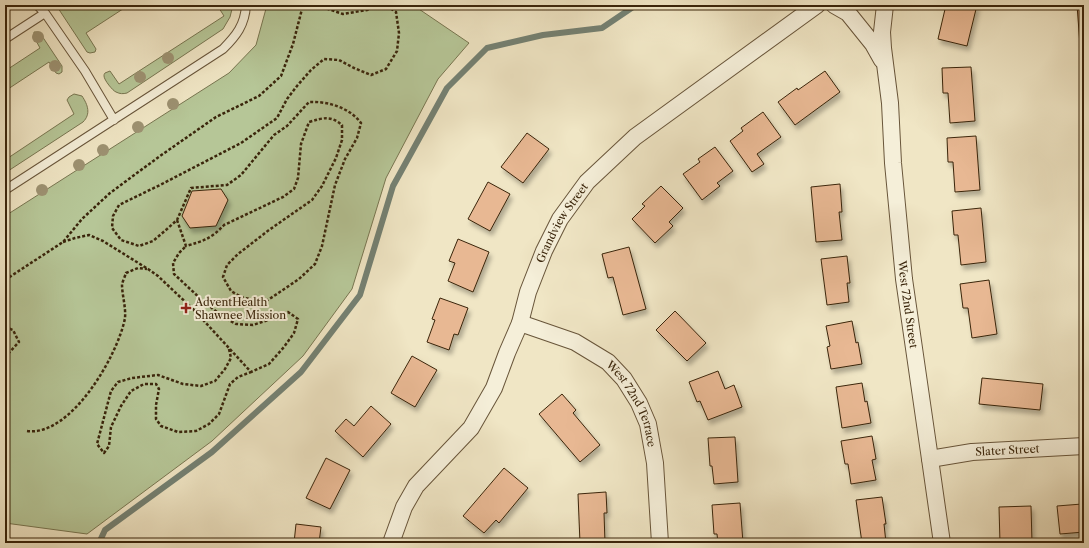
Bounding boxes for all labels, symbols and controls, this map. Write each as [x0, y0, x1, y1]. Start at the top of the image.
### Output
street label: Grandview Street [533, 180, 591, 265]
street label: West 72nd Street [895, 259, 921, 349]
place label: AdventHealth Shawnee Mission [194, 295, 286, 322]
marker: AdventHealth Shawnee Mission [180, 302, 192, 314]
street label: West 72nd Terrace [603, 357, 659, 448]
street label: Slater Street [975, 441, 1040, 459]

